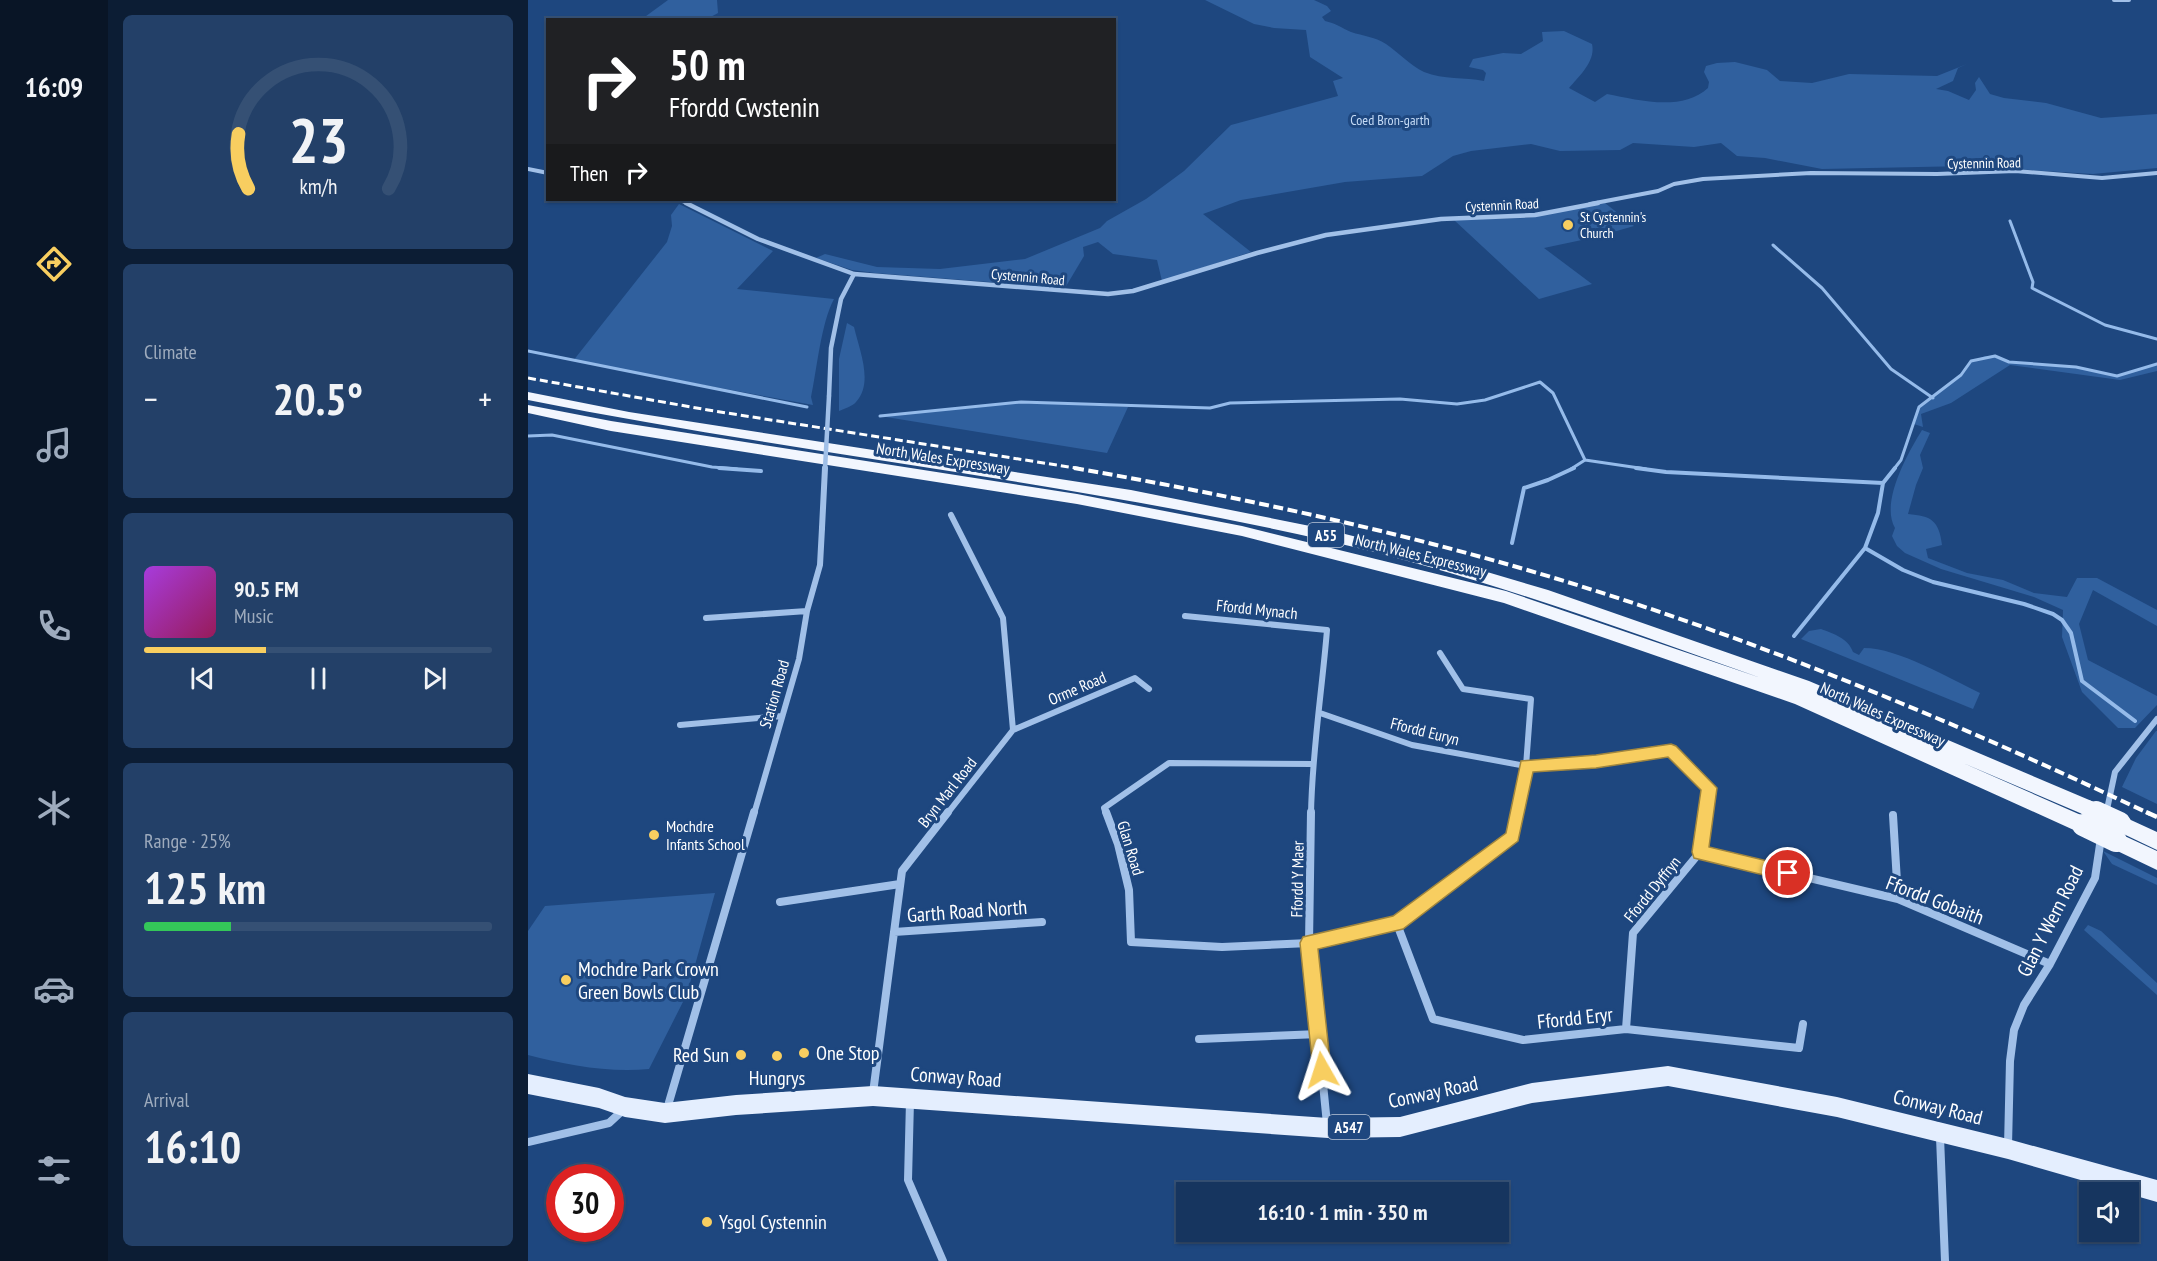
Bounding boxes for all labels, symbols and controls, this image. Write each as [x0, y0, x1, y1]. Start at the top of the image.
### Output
text: 50 m [669, 37, 746, 92]
icon: right [570, 42, 648, 120]
text: 16:09 [25, 70, 83, 104]
text: Ffordd Cwstenin [669, 90, 820, 124]
text: 23 [288, 99, 348, 180]
park label: Coed Bron-garth [1350, 111, 1430, 129]
street label: Cystennin Road [1947, 153, 2021, 173]
icon: right [620, 156, 653, 189]
text: Then [570, 159, 608, 187]
text: km/h [299, 172, 337, 200]
street label: Cystennin Road [1465, 194, 1539, 216]
place label: St Cystennin's Church [1580, 208, 1647, 242]
marker: St Cystennin's Church [1561, 218, 1575, 232]
icon: directions [33, 243, 75, 285]
street label: Cystennin Road [990, 265, 1066, 289]
text: Climate [144, 339, 197, 365]
text: 20.5° [273, 369, 363, 427]
text: − [144, 377, 158, 420]
text: + [478, 377, 492, 420]
icon: music [33, 424, 75, 466]
street label: North Wales Expressway [875, 438, 1011, 478]
road number: A55 [1308, 523, 1344, 547]
street label: North Wales Expressway [1353, 529, 1489, 581]
text: 90.5 FM [234, 575, 299, 603]
street label: Ffordd Mynach [1215, 595, 1299, 623]
text: Music [234, 603, 274, 629]
icon: phone [33, 605, 75, 647]
street label: Station Road [755, 657, 793, 730]
icon: previous [186, 662, 219, 695]
icon: pause [302, 662, 335, 695]
icon: next [418, 662, 451, 695]
street label: Orme Road [1045, 667, 1109, 709]
street label: North Wales Expressway [1817, 677, 1949, 751]
street label: Ffordd Euryn [1388, 713, 1462, 749]
street label: Bryn Marl Road [913, 753, 981, 831]
icon: climate [33, 787, 75, 829]
place label: Mochdre Infants School [666, 816, 745, 854]
street label: Glan Road [1113, 818, 1149, 878]
text: Range · 25% [144, 828, 231, 854]
marker: Mochdre Infants School [647, 828, 661, 842]
street label: Ffordd Y Maer [1286, 840, 1308, 918]
pin [1762, 847, 1813, 898]
street label: Ffordd Dyffryn [1619, 852, 1685, 926]
icon: arrive [1771, 856, 1804, 889]
text: 125 km [144, 858, 266, 916]
street label: Glan Y Wern Road [2011, 861, 2089, 981]
street label: Ffordd Gobaith [1882, 869, 1988, 931]
street label: Garth Road North [906, 894, 1028, 928]
place label: Mochdre Park Crown Green Bowls Club [578, 956, 719, 1005]
icon: car [33, 968, 75, 1010]
marker: Mochdre Park Crown Green Bowls Club [559, 973, 573, 987]
street label: Ffordd Eryr [1536, 1001, 1615, 1035]
position arrow [1290, 1038, 1354, 1102]
place label: One Stop [816, 1040, 880, 1066]
place label: Red Sun [673, 1042, 729, 1068]
marker: One Stop [797, 1046, 811, 1060]
marker: Red Sun [734, 1048, 748, 1062]
marker: Hungrys [770, 1049, 784, 1063]
street label: Conway Road [910, 1061, 1002, 1093]
place label: Hungrys [749, 1065, 806, 1091]
street label: Conway Road [1386, 1070, 1480, 1114]
street label: Conway Road [1891, 1083, 1985, 1131]
text: Arrival [144, 1087, 189, 1113]
road number: A547 [1328, 1115, 1370, 1139]
text: 16:10 [144, 1117, 241, 1175]
icon: filters [33, 1149, 75, 1191]
speed limit sign: 30 [546, 1164, 624, 1242]
map controls [2079, 1182, 2139, 1242]
button: sound [2079, 1182, 2139, 1242]
text: 16:10 · 1 min · 350 m [1257, 1198, 1428, 1226]
place label: Ysgol Cystennin [719, 1209, 827, 1235]
marker: Ysgol Cystennin [700, 1215, 714, 1229]

